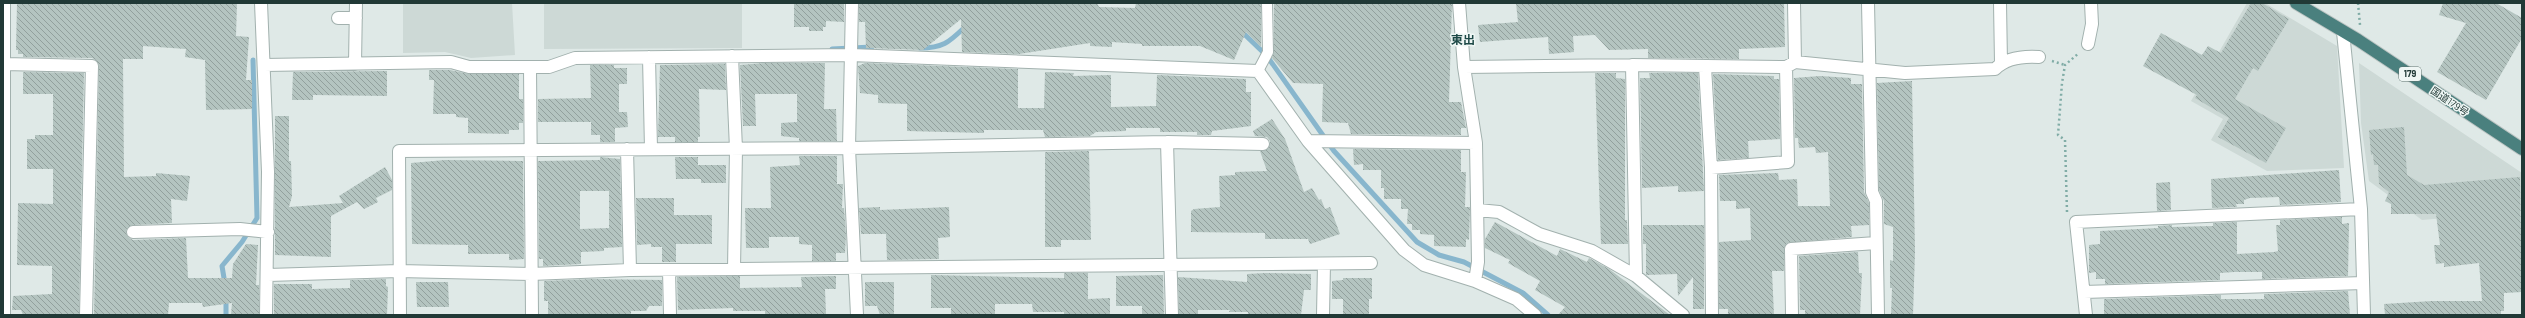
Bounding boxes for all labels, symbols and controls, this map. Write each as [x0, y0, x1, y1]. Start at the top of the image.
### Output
district label: 東出 [1451, 32, 1475, 46]
road number: 179 [2399, 67, 2421, 81]
street label: 国道179号 [2429, 84, 2471, 118]

